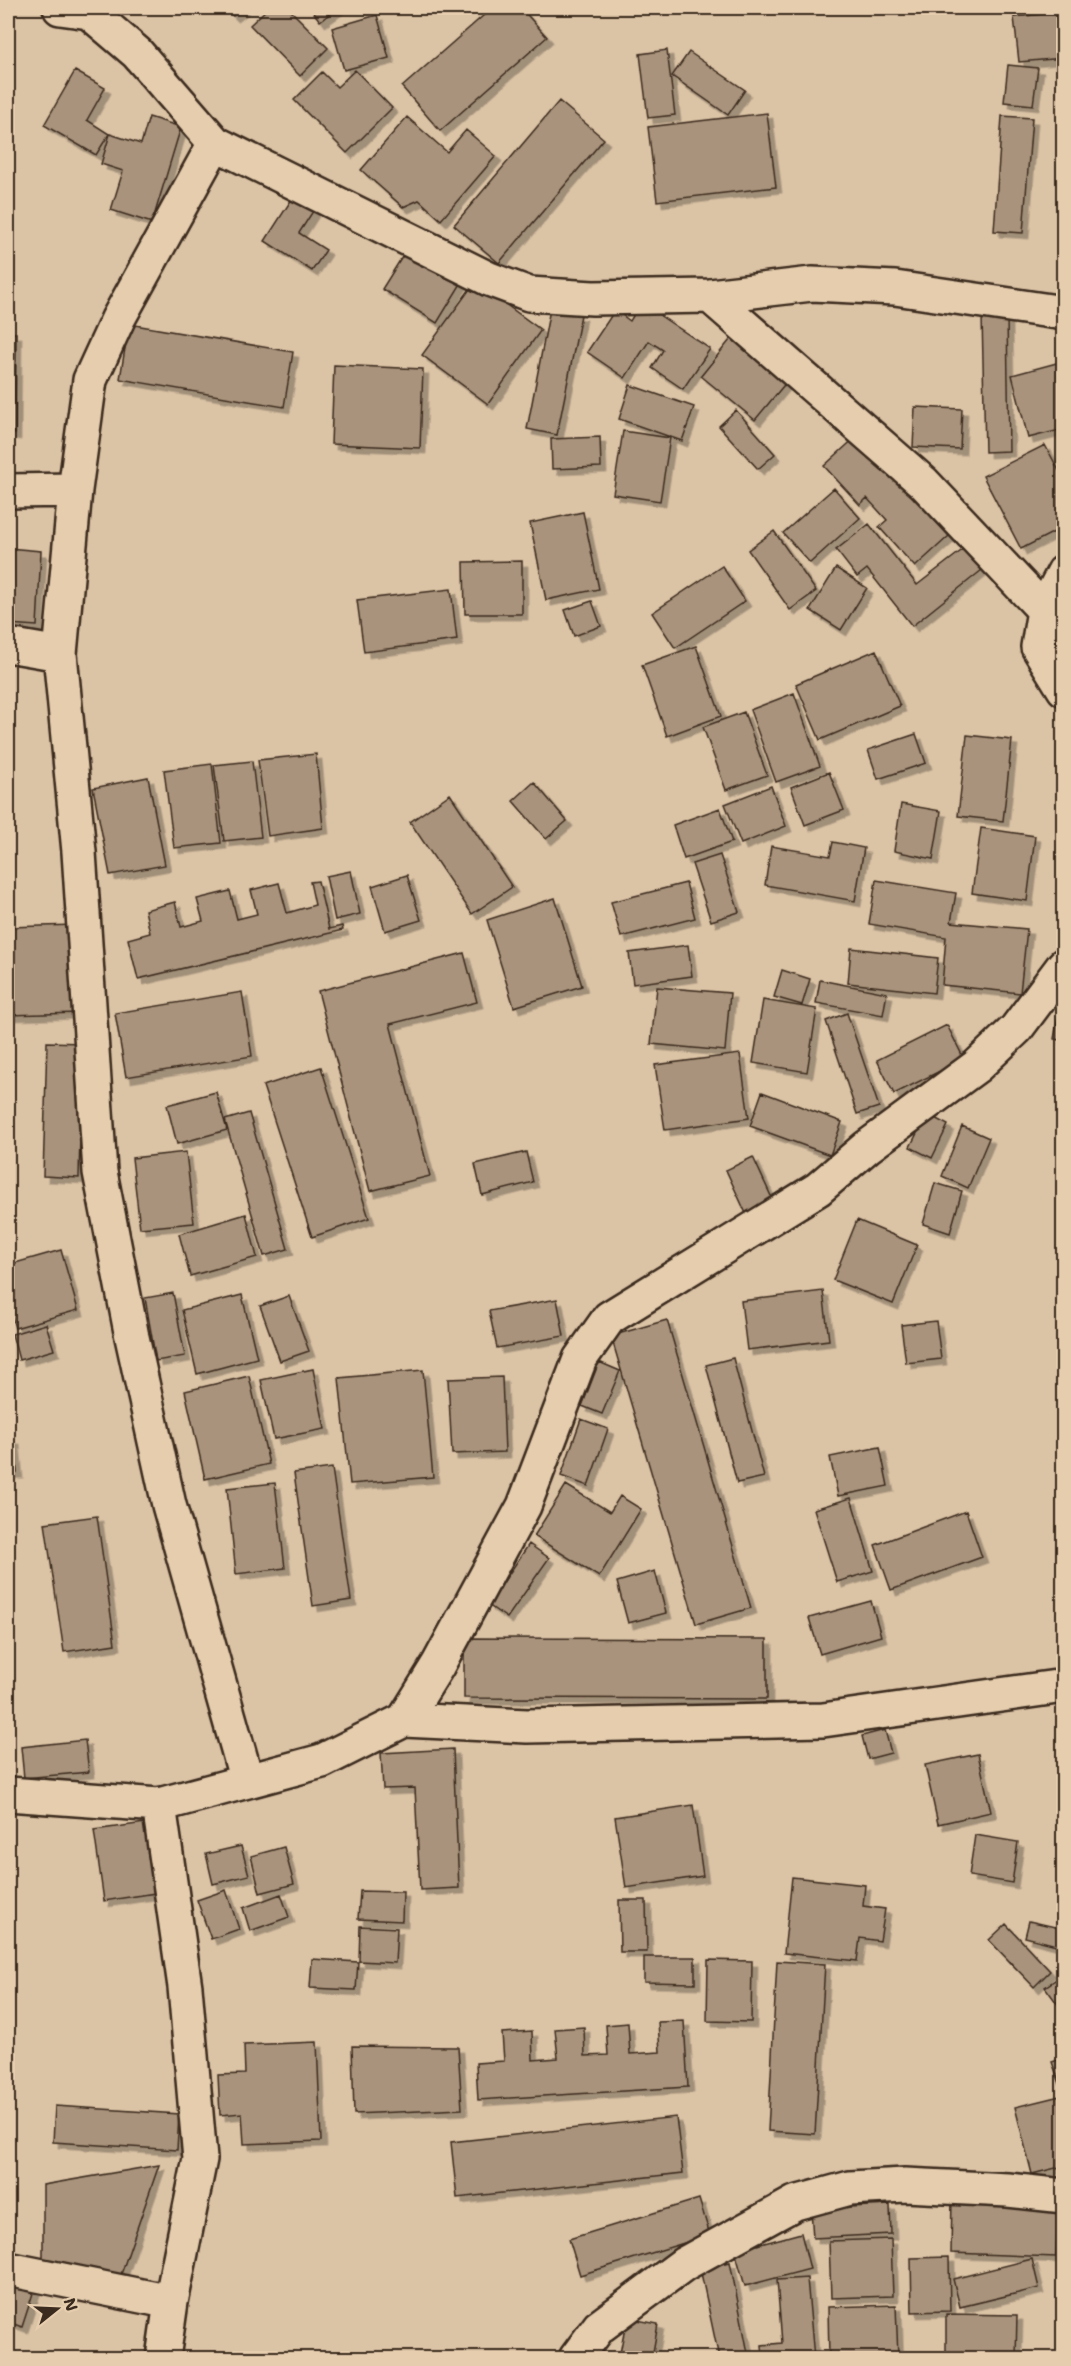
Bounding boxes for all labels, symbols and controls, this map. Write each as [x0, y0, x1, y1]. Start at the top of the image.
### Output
north arrow [27, 2279, 87, 2339]
text: N [59, 2295, 83, 2314]

